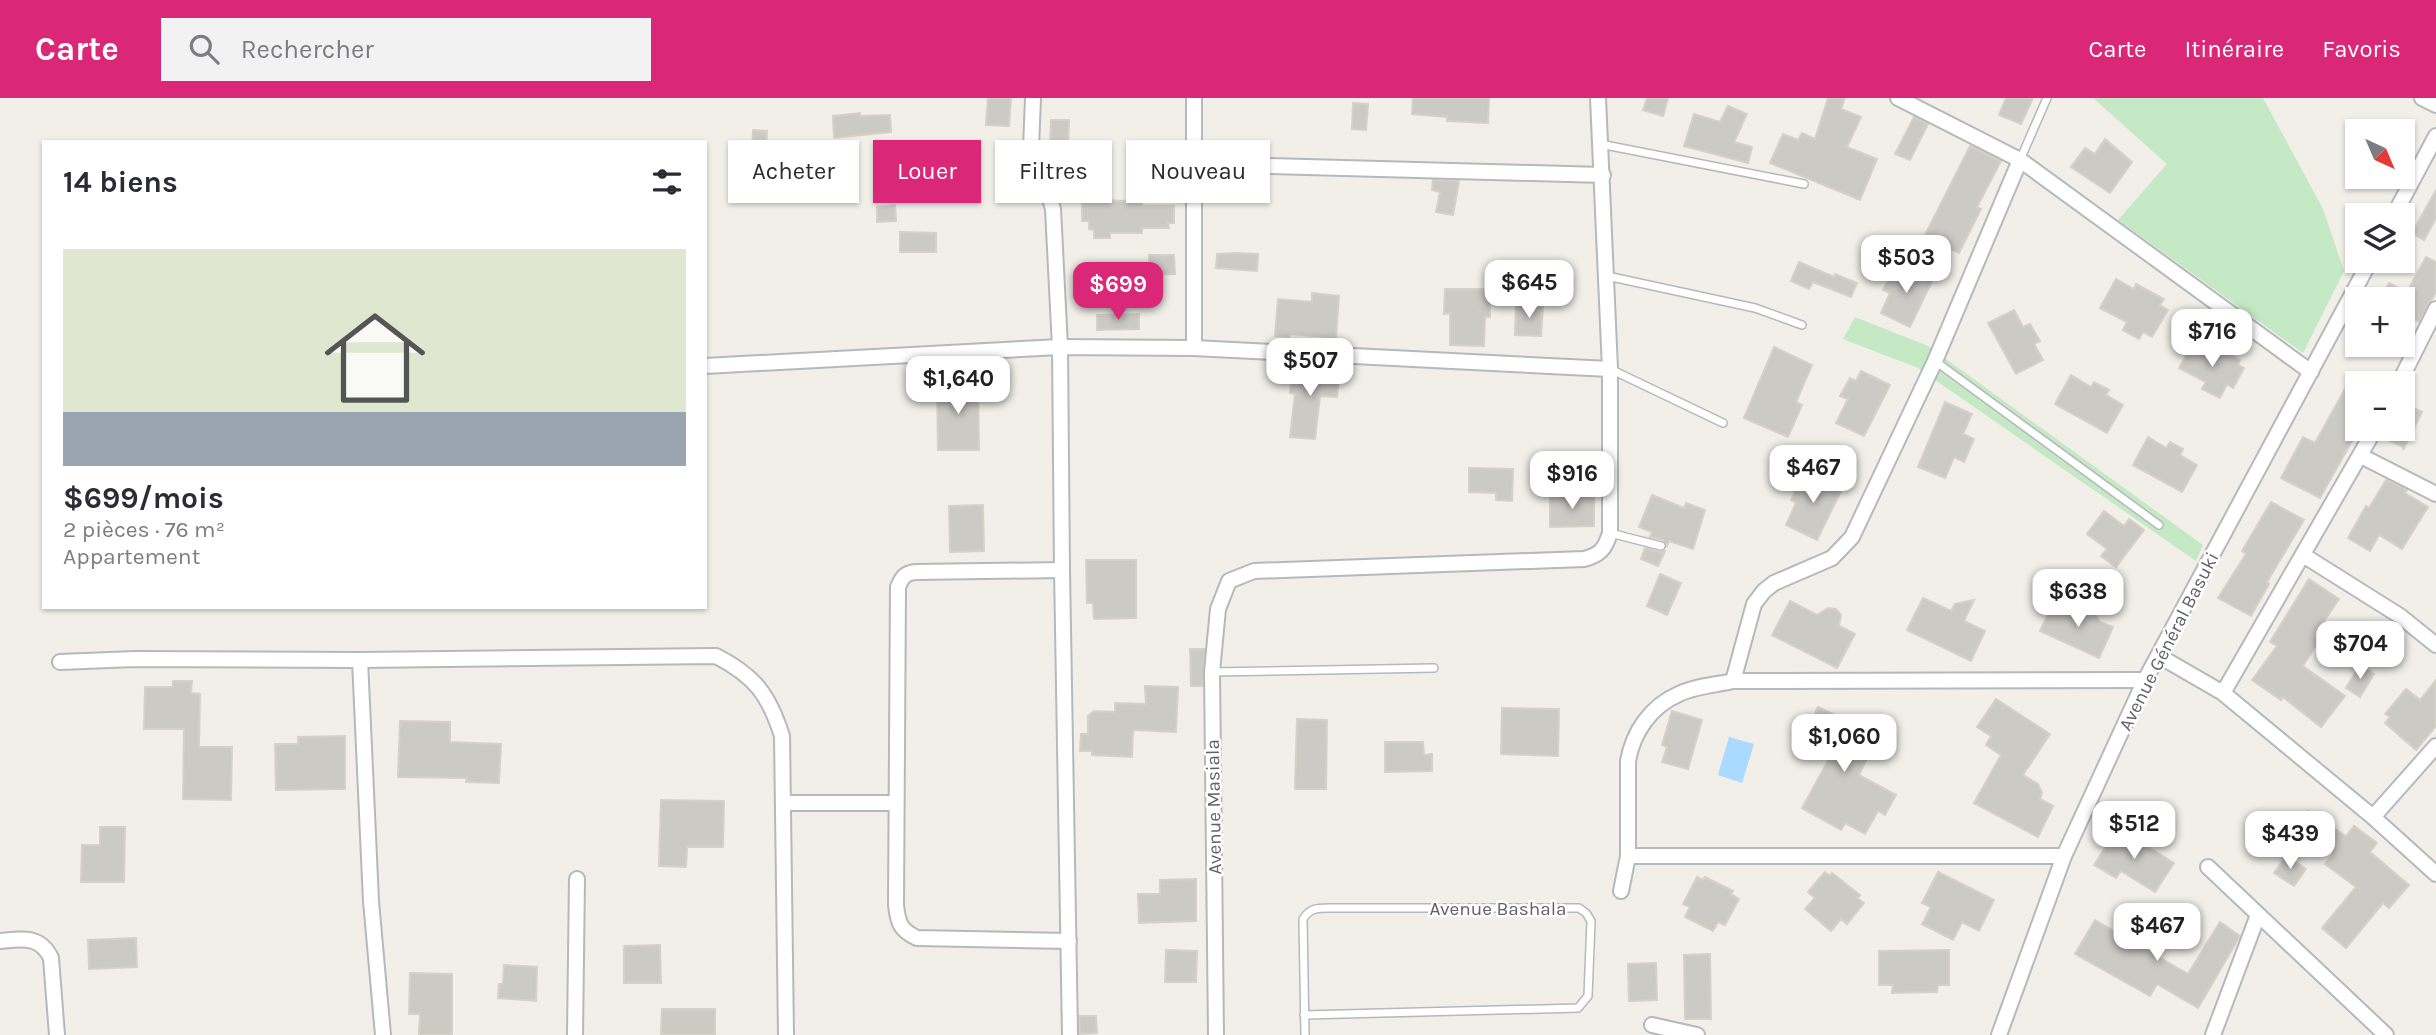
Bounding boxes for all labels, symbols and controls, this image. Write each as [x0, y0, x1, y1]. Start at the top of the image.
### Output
search box [161, 18, 651, 81]
text: Carte [35, 30, 119, 68]
icon: search [185, 30, 223, 68]
text: Rechercher [241, 34, 374, 65]
text: Carte [2088, 35, 2146, 63]
text: Itinéraire [2184, 35, 2284, 63]
text: Favoris [2322, 35, 2401, 63]
north arrow [2345, 119, 2415, 189]
map controls [2345, 119, 2415, 441]
chip: Acheter [728, 140, 859, 203]
chip: Louer [873, 140, 981, 203]
chip: Filtres [995, 140, 1112, 203]
chip: Nouveau [1126, 140, 1270, 203]
icon: filters [648, 163, 686, 201]
text: 14 biens [63, 164, 178, 200]
button: layers [2345, 203, 2415, 273]
pin: $503 [1865, 236, 1947, 295]
text: $503 [1877, 244, 1935, 271]
pin: $645 [1488, 260, 1570, 320]
pin: $699 [1077, 262, 1159, 322]
text: $645 [1501, 269, 1557, 296]
text: $699 [1089, 271, 1147, 298]
button: + [2345, 287, 2415, 357]
icon: home [312, 295, 438, 421]
pin: $716 [2171, 310, 2253, 369]
text: $716 [2187, 318, 2237, 345]
pin: $507 [1269, 338, 1351, 398]
text: $507 [1282, 347, 1338, 374]
pin: $1,640 [901, 356, 1015, 416]
text: $1,640 [922, 365, 994, 392]
button: − [2345, 371, 2415, 441]
pin: $467 [1772, 446, 1854, 505]
pin: $916 [1531, 452, 1613, 511]
text: $467 [1786, 454, 1840, 481]
text: $916 [1546, 460, 1598, 487]
text: $699/mois [63, 480, 224, 516]
text: 2 pièces · 76 m² [63, 516, 225, 543]
text: Appartement [63, 543, 200, 570]
street label: Avenue Général Basuki [2114, 548, 2224, 734]
pin: $638 [2037, 570, 2119, 629]
text: $638 [2049, 578, 2107, 605]
pin: $704 [2319, 622, 2401, 681]
text: $704 [2332, 630, 2388, 657]
pin: $1,060 [1787, 714, 1901, 774]
text: $1,060 [1808, 723, 1880, 750]
street label: Avenue Masiala [1202, 739, 1226, 875]
pin: $512 [2093, 802, 2175, 861]
text: $512 [2108, 810, 2160, 837]
pin: $439 [2249, 812, 2331, 871]
text: $439 [2261, 820, 2319, 847]
street label: Avenue Bashala [1430, 898, 1567, 920]
pin: $467 [2116, 904, 2198, 963]
text: $467 [2130, 912, 2184, 939]

